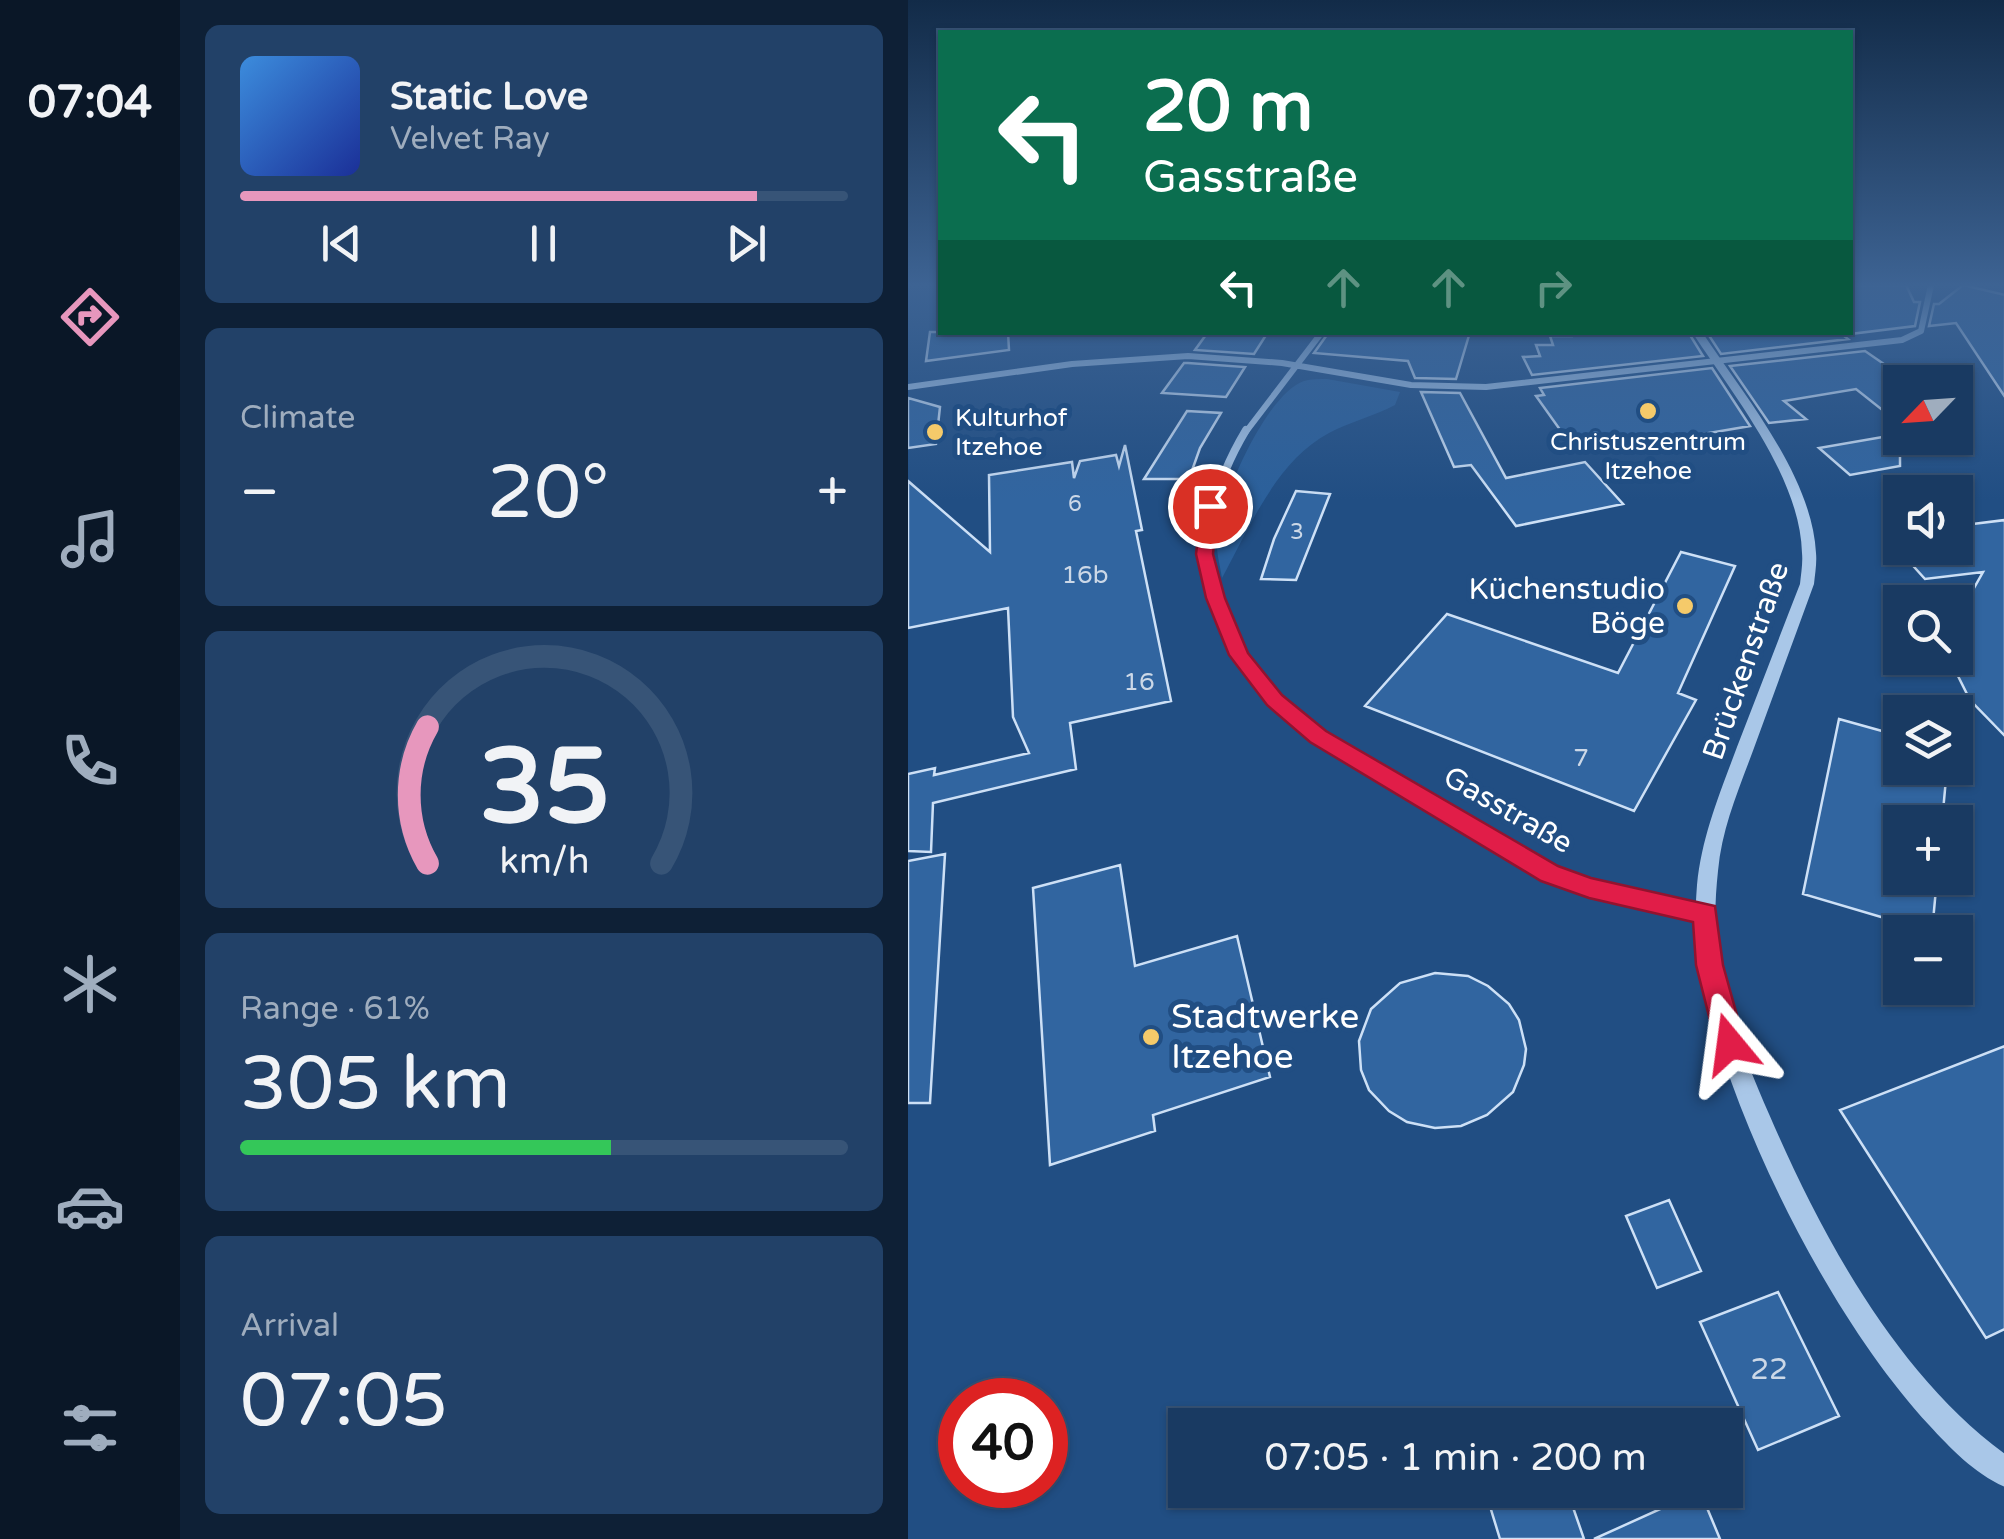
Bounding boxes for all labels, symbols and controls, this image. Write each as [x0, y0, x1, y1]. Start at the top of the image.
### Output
text: 20 m [1143, 66, 1313, 150]
icon: left [978, 70, 1108, 200]
text: Static Love [390, 74, 588, 120]
text: 07:04 [28, 76, 152, 130]
text: Velvet Ray [390, 120, 550, 158]
text: Gasstraße [1143, 151, 1358, 205]
icon: previous [314, 216, 369, 271]
icon: pause [516, 216, 571, 271]
icon: next [719, 216, 774, 271]
icon: left [1211, 260, 1266, 315]
icon: ahead [1316, 260, 1371, 315]
icon: ahead [1421, 260, 1476, 315]
icon: right [1526, 260, 1581, 315]
icon: directions [55, 282, 125, 352]
north arrow [1883, 365, 1973, 455]
map controls [1883, 365, 1973, 1005]
text: Climate [240, 399, 355, 437]
marker: Christuszentrum Itzehoe [1637, 400, 1659, 422]
place label: Kulturhof Itzehoe [955, 403, 1068, 462]
marker: Kulturhof Itzehoe [924, 421, 946, 443]
place label: Christuszentrum Itzehoe [1550, 427, 1746, 486]
text: 20° [487, 448, 609, 538]
text: − [240, 460, 279, 526]
text: + [817, 460, 848, 526]
pin [1168, 464, 1253, 549]
button: sound [1883, 475, 1973, 565]
icon: arrive [1183, 479, 1238, 534]
house number: 6 [1068, 491, 1082, 517]
icon: music [55, 504, 125, 574]
house number: 3 [1290, 519, 1304, 545]
street label: Brückenstraße [1695, 557, 1797, 765]
house number: 16b [1061, 560, 1109, 590]
place label: Küchenstudio Böge [1468, 571, 1665, 642]
button: search [1883, 585, 1973, 675]
marker: Küchenstudio Böge [1674, 595, 1696, 617]
house number: 16 [1123, 667, 1155, 697]
button: layers [1883, 695, 1973, 785]
icon: phone [55, 726, 125, 796]
text: 35 [479, 726, 609, 851]
house number: 7 [1573, 743, 1589, 773]
street label: Gasstraße [1437, 758, 1579, 862]
button: + [1883, 805, 1973, 895]
text: km/h [499, 840, 589, 883]
button: − [1883, 915, 1973, 1005]
icon: climate [55, 949, 125, 1019]
text: Range · 61% [240, 990, 430, 1028]
position arrow [1678, 992, 1782, 1096]
place label: Stadtwerke Itzehoe [1171, 996, 1359, 1078]
marker: Stadtwerke Itzehoe [1140, 1026, 1162, 1048]
text: 305 km [240, 1039, 511, 1129]
icon: car [55, 1171, 125, 1241]
text: Arrival [240, 1307, 339, 1345]
house number: 22 [1750, 1351, 1788, 1388]
text: 07:05 [240, 1356, 448, 1446]
speed limit sign: 40 [938, 1378, 1068, 1508]
icon: filters [55, 1393, 125, 1463]
text: 07:05 · 1 min · 200 m [1264, 1435, 1647, 1481]

